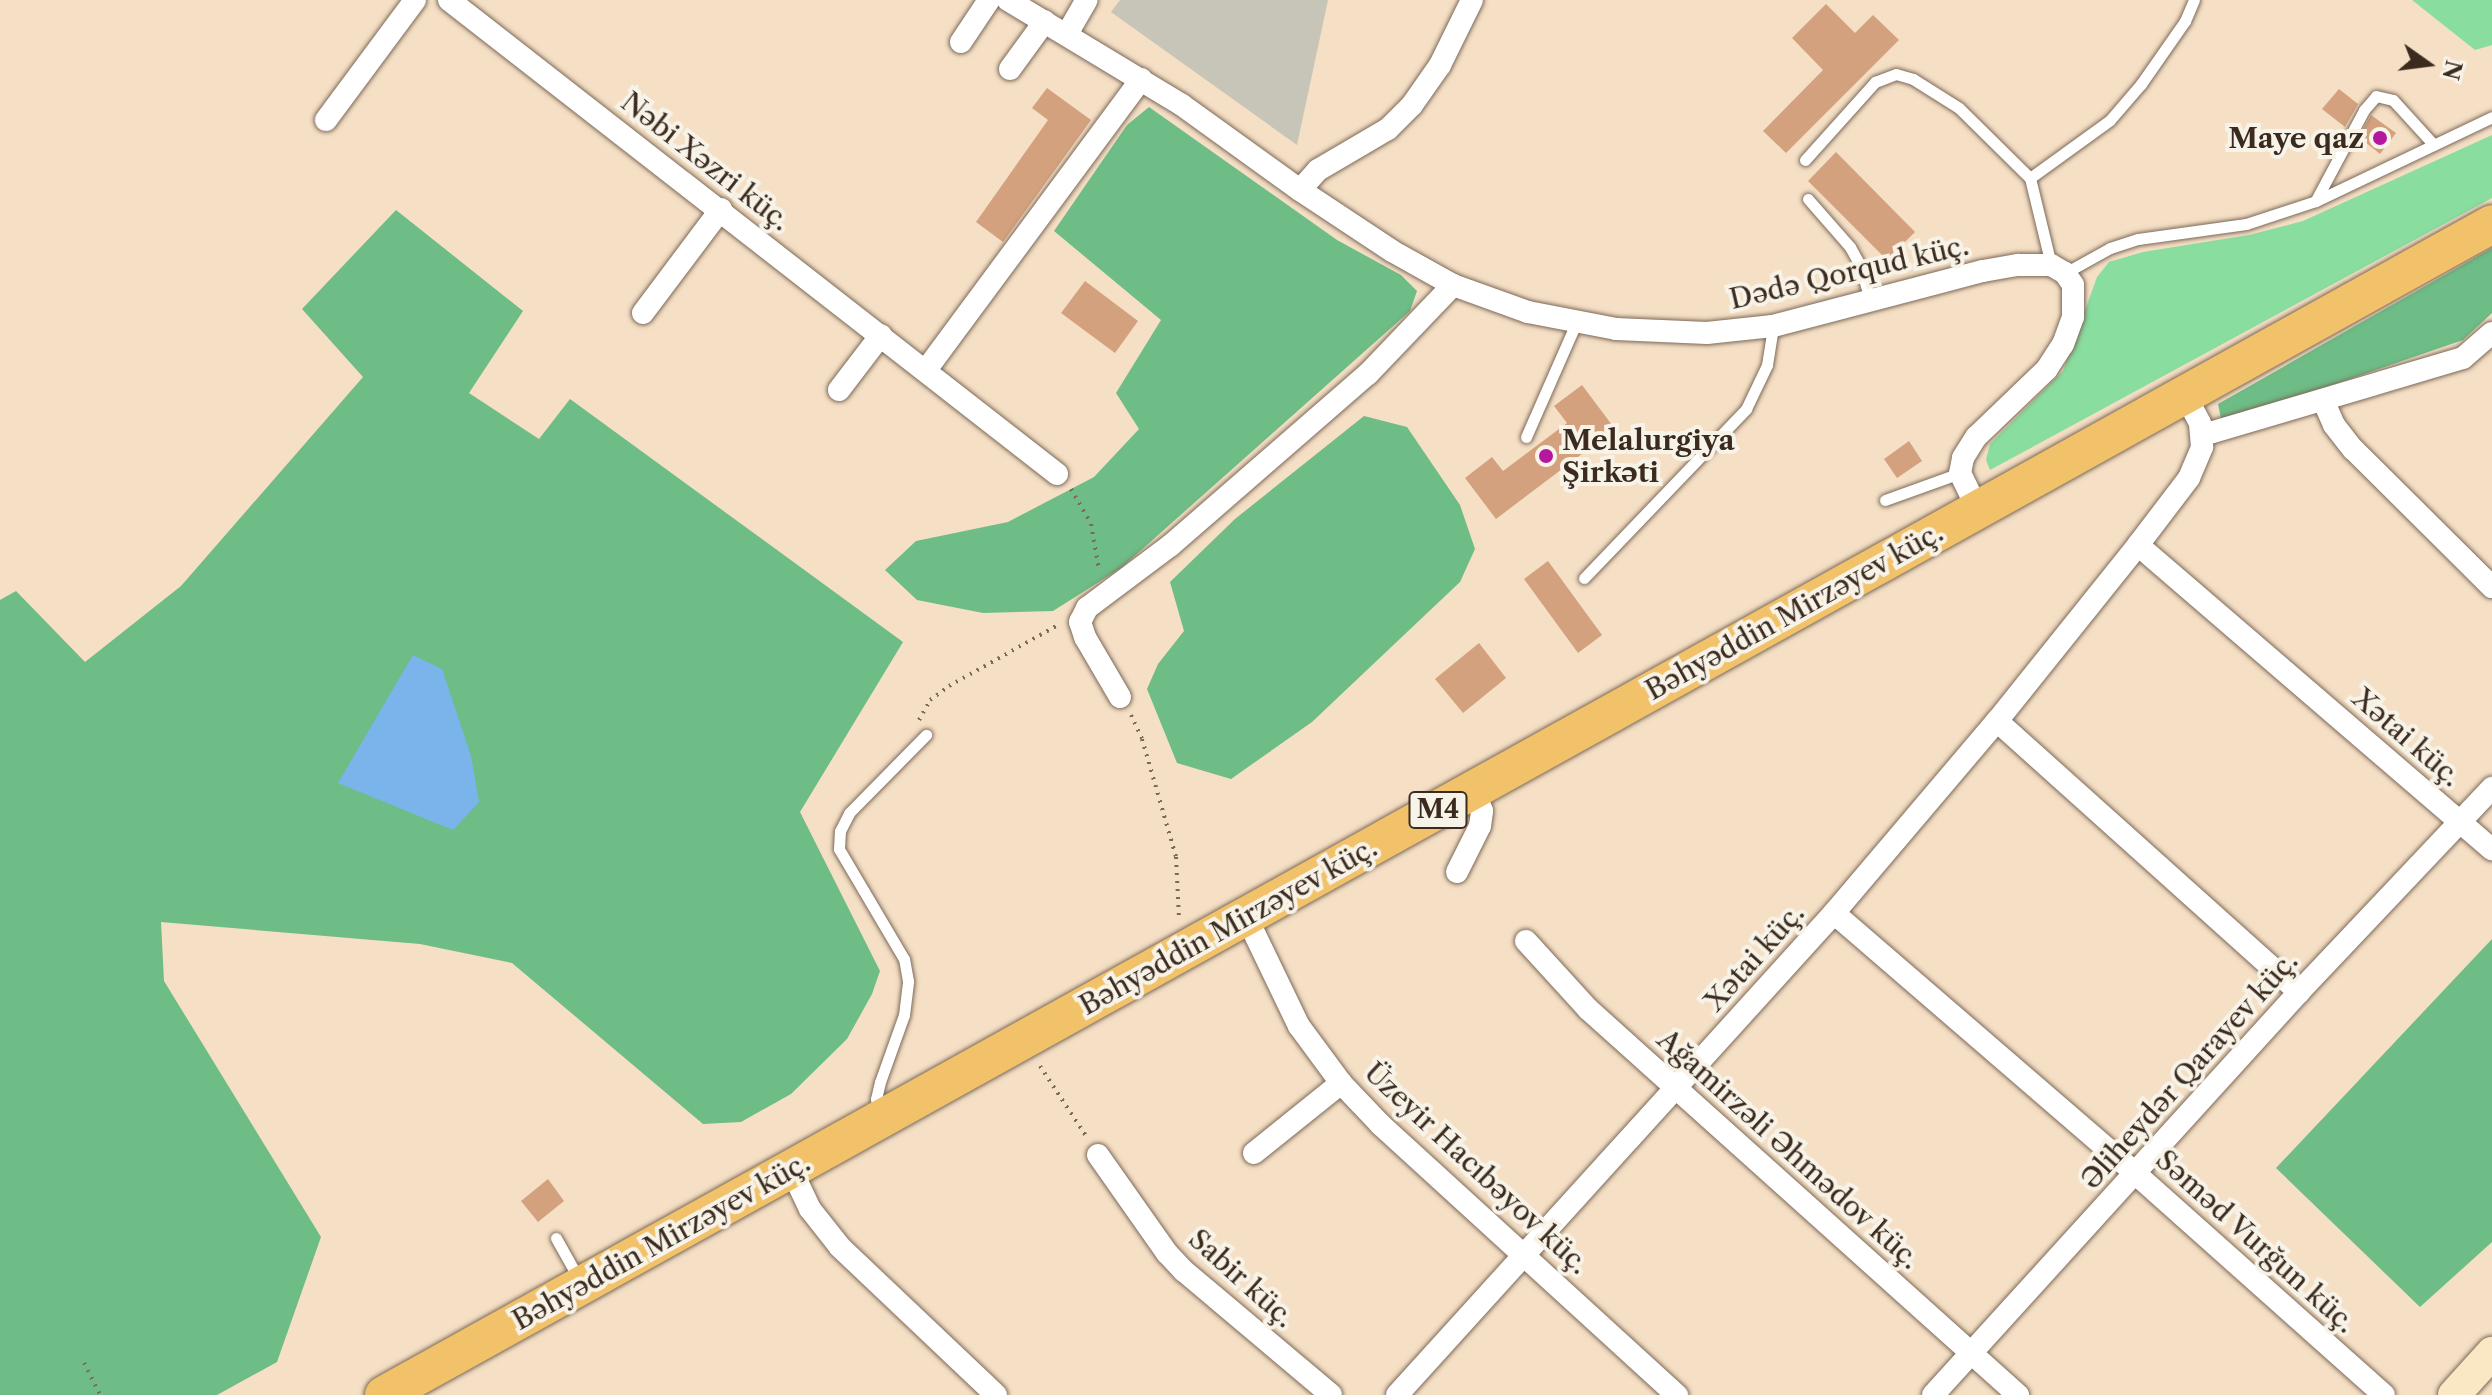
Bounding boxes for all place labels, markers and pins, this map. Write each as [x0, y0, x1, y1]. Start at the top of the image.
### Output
place label: Maye qaz [2228, 121, 2364, 155]
marker: Maye qaz [2371, 129, 2389, 147]
place label: Melalurgiya Şirkəti [1562, 423, 1735, 489]
marker: Melalurgiya Şirkəti [1537, 447, 1555, 465]

